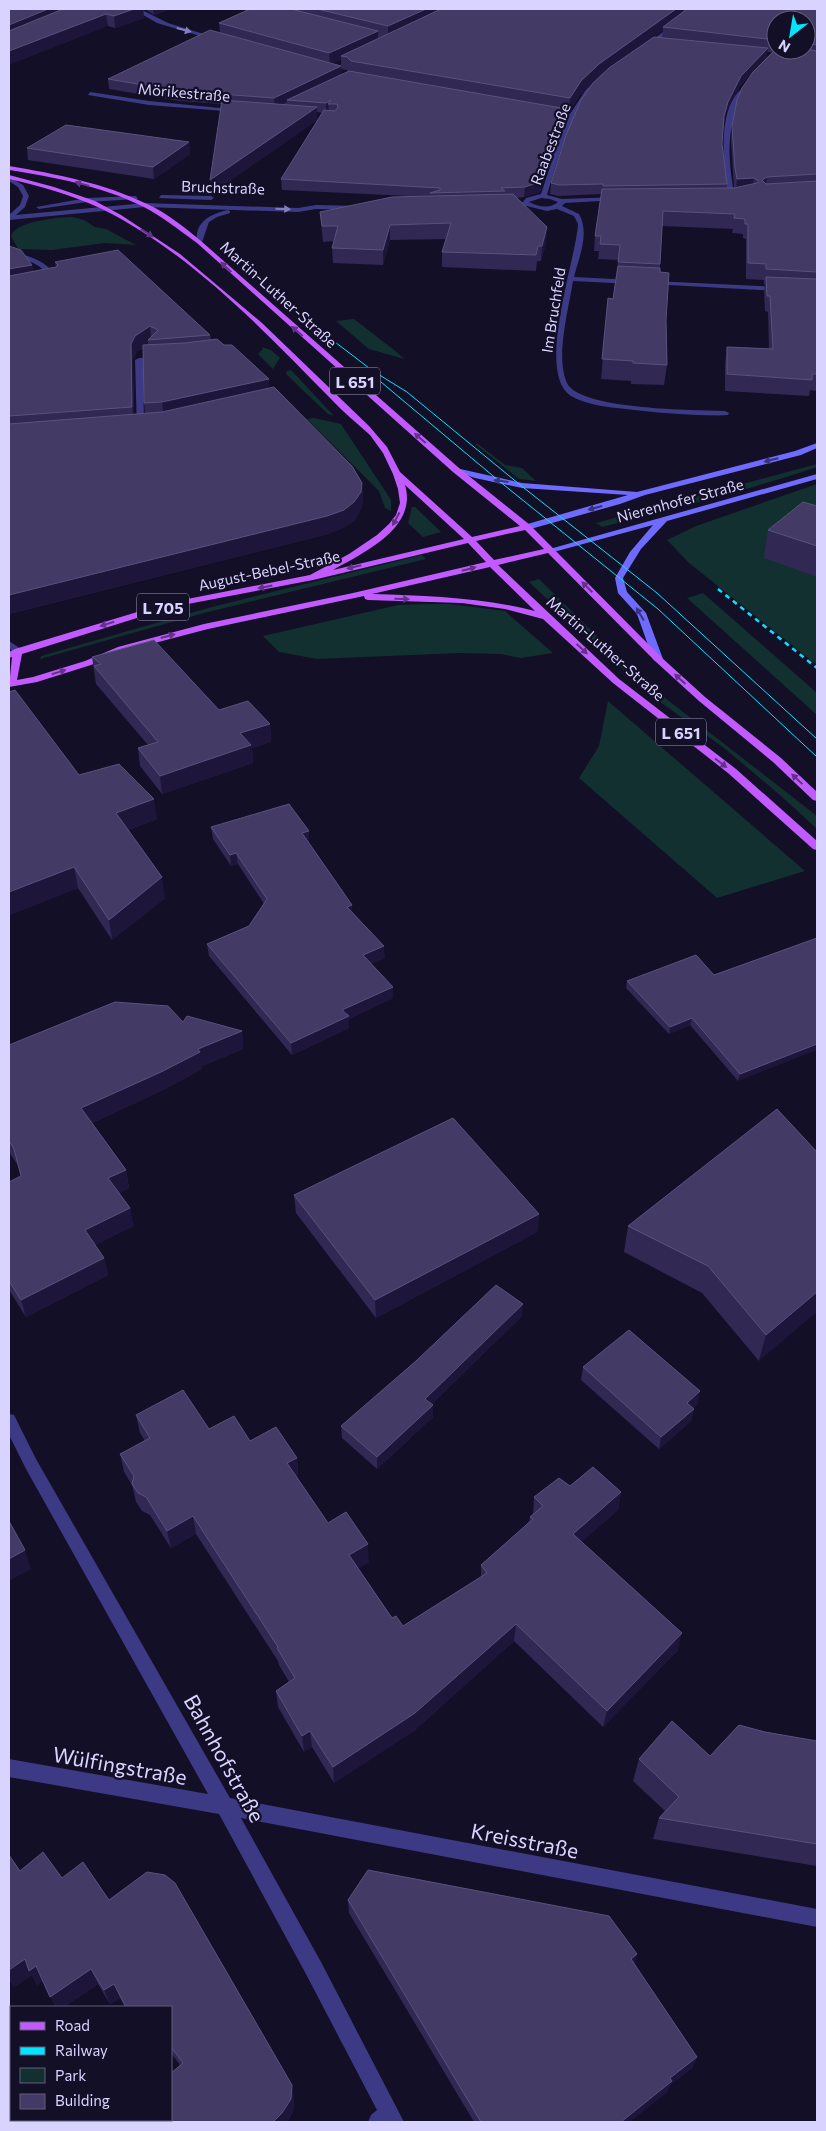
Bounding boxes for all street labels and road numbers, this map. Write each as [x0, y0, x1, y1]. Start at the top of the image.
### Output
street label: Mörikestraße [137, 79, 231, 105]
street label: Raabestraße [526, 101, 574, 187]
street label: Bruchstraße [181, 177, 265, 197]
street label: Martin-Luther-Straße [217, 237, 341, 351]
street label: Im Bruchfeld [537, 266, 569, 354]
road number: L 651 [330, 368, 380, 394]
street label: Nierenhofer Straße [615, 474, 745, 526]
street label: August-Bebel-Straße [197, 546, 342, 594]
street label: Martin-Luther-Straße [543, 592, 669, 704]
road number: L 705 [137, 594, 189, 620]
road number: L 651 [656, 719, 706, 746]
street label: Bahnhofstraße [180, 1690, 270, 1826]
street label: Wülfingstraße [51, 1741, 189, 1789]
street label: Kreisstraße [469, 1817, 581, 1863]

